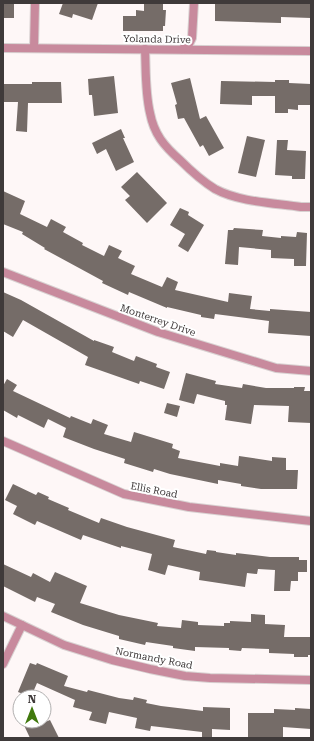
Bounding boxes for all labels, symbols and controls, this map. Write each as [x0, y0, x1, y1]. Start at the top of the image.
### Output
street label: Yolanda Drive [123, 33, 191, 45]
street label: Monterrey Drive [119, 302, 198, 338]
street label: Ellis Road [130, 480, 179, 500]
street label: Normandy Road [114, 645, 194, 671]
north arrow [12, 689, 52, 729]
text: N [28, 693, 37, 706]

